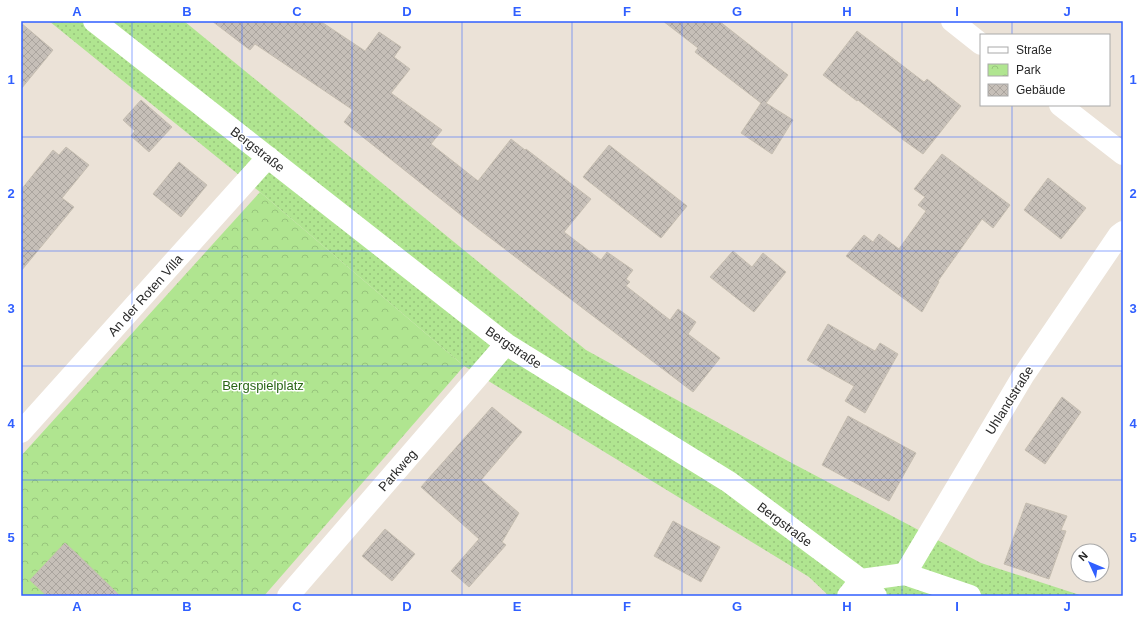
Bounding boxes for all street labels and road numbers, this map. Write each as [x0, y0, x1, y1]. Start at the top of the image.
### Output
street label: Bergstraße [228, 124, 288, 175]
street label: An der Roten Villa [105, 251, 186, 339]
street label: Bergstraße [483, 323, 545, 372]
street label: Uhlandstraße [982, 363, 1036, 437]
street label: Parkweg [375, 446, 420, 494]
street label: Bergstraße [755, 499, 815, 550]

